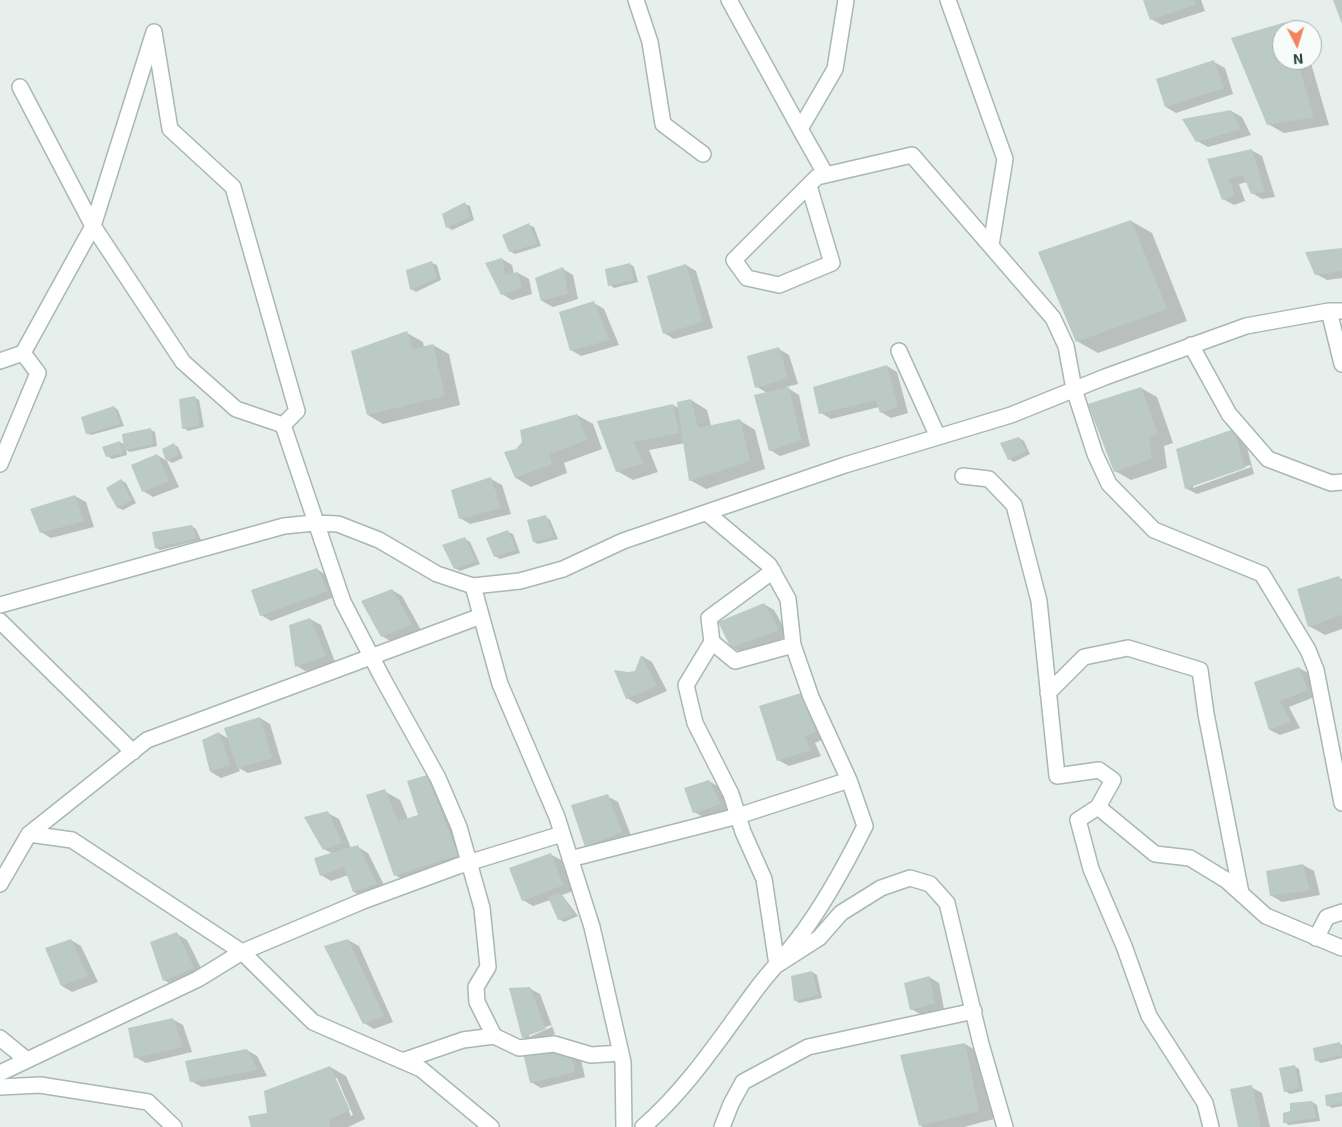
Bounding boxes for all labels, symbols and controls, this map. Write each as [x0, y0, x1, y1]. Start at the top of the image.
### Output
north arrow [1272, 20, 1322, 70]
text: N [1292, 51, 1304, 68]

